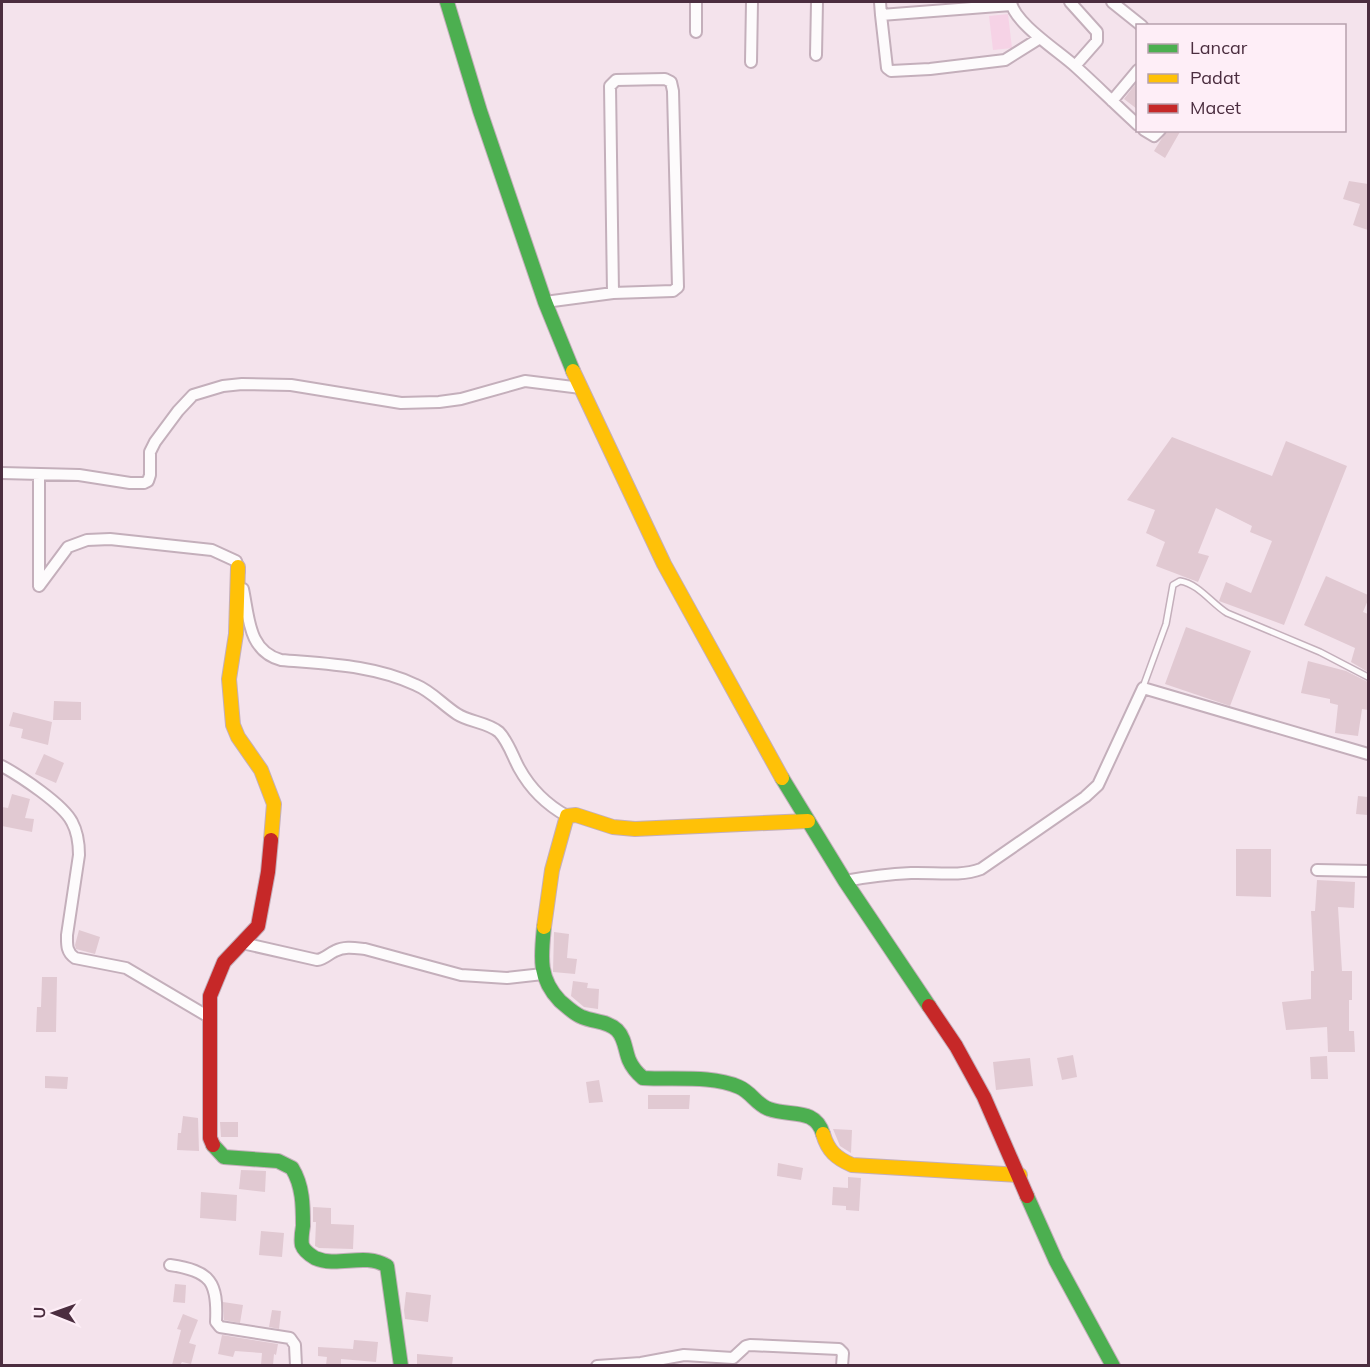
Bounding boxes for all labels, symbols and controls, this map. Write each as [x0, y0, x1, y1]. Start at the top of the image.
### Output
legend [1136, 24, 1346, 132]
text: Lancar [1190, 36, 1248, 59]
text: Padat [1190, 66, 1240, 89]
text: Macet [1190, 96, 1241, 119]
north arrow [24, 1283, 84, 1343]
text: U [29, 1307, 49, 1319]

